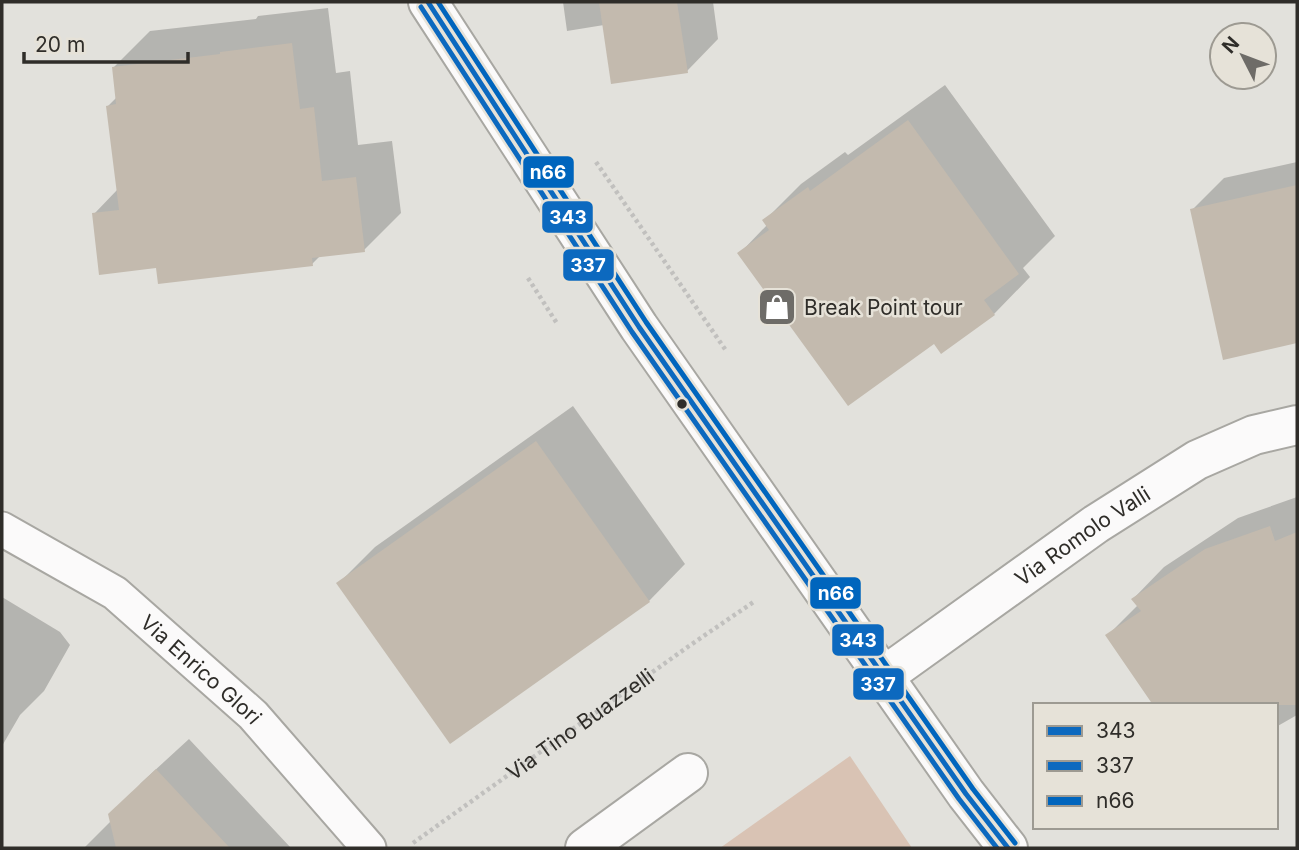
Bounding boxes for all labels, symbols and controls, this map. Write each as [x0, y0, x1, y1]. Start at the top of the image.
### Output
scale bar [24, 21, 189, 65]
north arrow [1208, 21, 1278, 91]
text: 20 m [35, 32, 85, 57]
text: N [1217, 32, 1244, 58]
line badge: n66 [522, 155, 575, 189]
text: n66 [530, 161, 566, 184]
line badge: 343 [541, 200, 594, 234]
text: 343 [549, 206, 587, 229]
line badge: 337 [562, 248, 615, 282]
text: 337 [570, 254, 606, 277]
shop icon: Break Point tour [756, 286, 798, 328]
place label: Break Point tour [804, 295, 963, 320]
unlabelled marker [675, 397, 689, 411]
street label: Via Romolo Valli [1010, 481, 1154, 591]
line badge: n66 [809, 576, 862, 610]
text: n66 [818, 582, 854, 605]
street label: Via Enrico Glori [136, 609, 267, 729]
line badge: 343 [831, 623, 885, 657]
text: 343 [839, 629, 877, 652]
street label: Via Tino Buazzelli [501, 663, 658, 785]
line badge: 337 [852, 667, 905, 701]
text: 337 [860, 673, 896, 696]
legend [1033, 703, 1278, 829]
text: 343 [1096, 718, 1136, 743]
text: 337 [1096, 753, 1134, 778]
text: n66 [1096, 788, 1134, 813]

